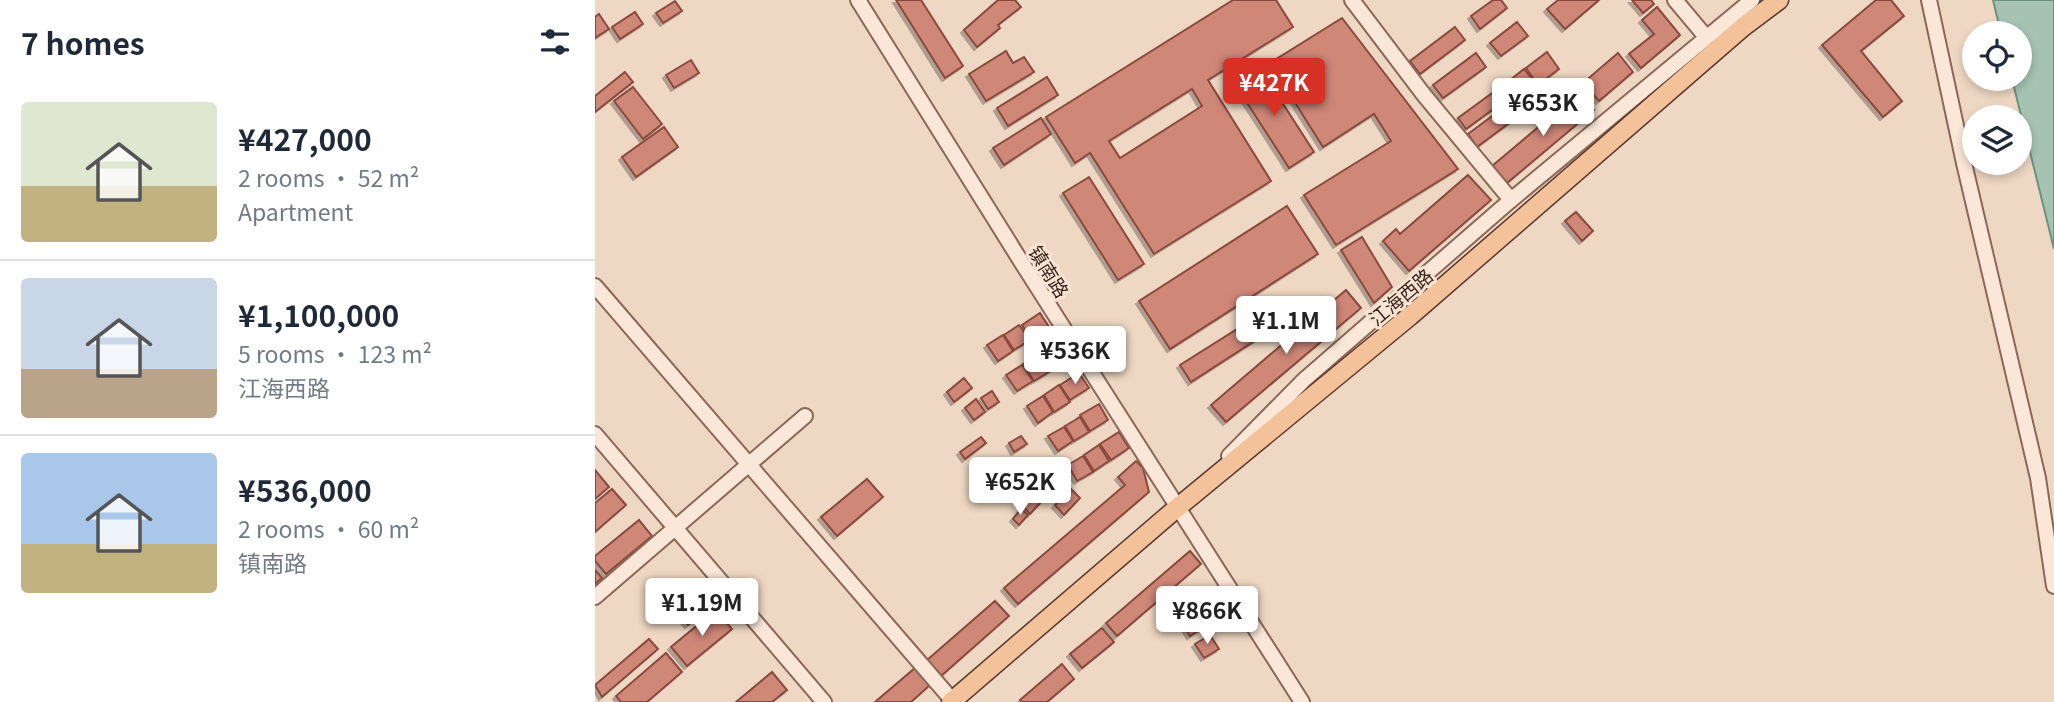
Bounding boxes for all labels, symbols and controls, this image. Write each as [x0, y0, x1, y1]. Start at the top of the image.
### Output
text: 7 homes [21, 20, 145, 64]
map controls [1962, 21, 2032, 175]
button: locate [1962, 21, 2032, 91]
icon: filters [536, 23, 574, 61]
pin: ¥427K [1225, 58, 1323, 118]
text: ¥427K [1239, 64, 1309, 98]
pin: ¥653K [1494, 78, 1592, 138]
text: ¥653K [1508, 84, 1578, 118]
button: layers [1962, 105, 2032, 175]
text: ¥427,000 [238, 116, 372, 160]
icon: home [77, 130, 161, 214]
text: 2 rooms · 52 m² [238, 160, 419, 194]
text: Apartment [238, 194, 353, 228]
street label: 镇南路 [1023, 240, 1077, 302]
street label: 江海西路 [1362, 261, 1438, 331]
text: ¥1,100,000 [238, 292, 399, 336]
pin: ¥1.1M [1237, 296, 1335, 356]
text: ¥1.1M [1252, 302, 1320, 336]
icon: home [77, 306, 161, 390]
pin: ¥536K [1026, 326, 1124, 386]
text: ¥536K [1040, 332, 1110, 366]
text: 5 rooms · 123 m² [238, 336, 432, 370]
text: 江海西路 [238, 370, 330, 404]
pin: ¥652K [971, 458, 1069, 517]
text: ¥652K [985, 463, 1055, 497]
text: ¥536,000 [238, 467, 372, 511]
icon: home [77, 481, 161, 565]
text: 2 rooms · 60 m² [238, 511, 419, 545]
text: 镇南路 [238, 545, 307, 579]
pin: ¥1.19M [645, 578, 759, 638]
text: ¥1.19M [661, 584, 743, 618]
pin: ¥866K [1158, 586, 1256, 646]
text: ¥866K [1172, 592, 1242, 626]

